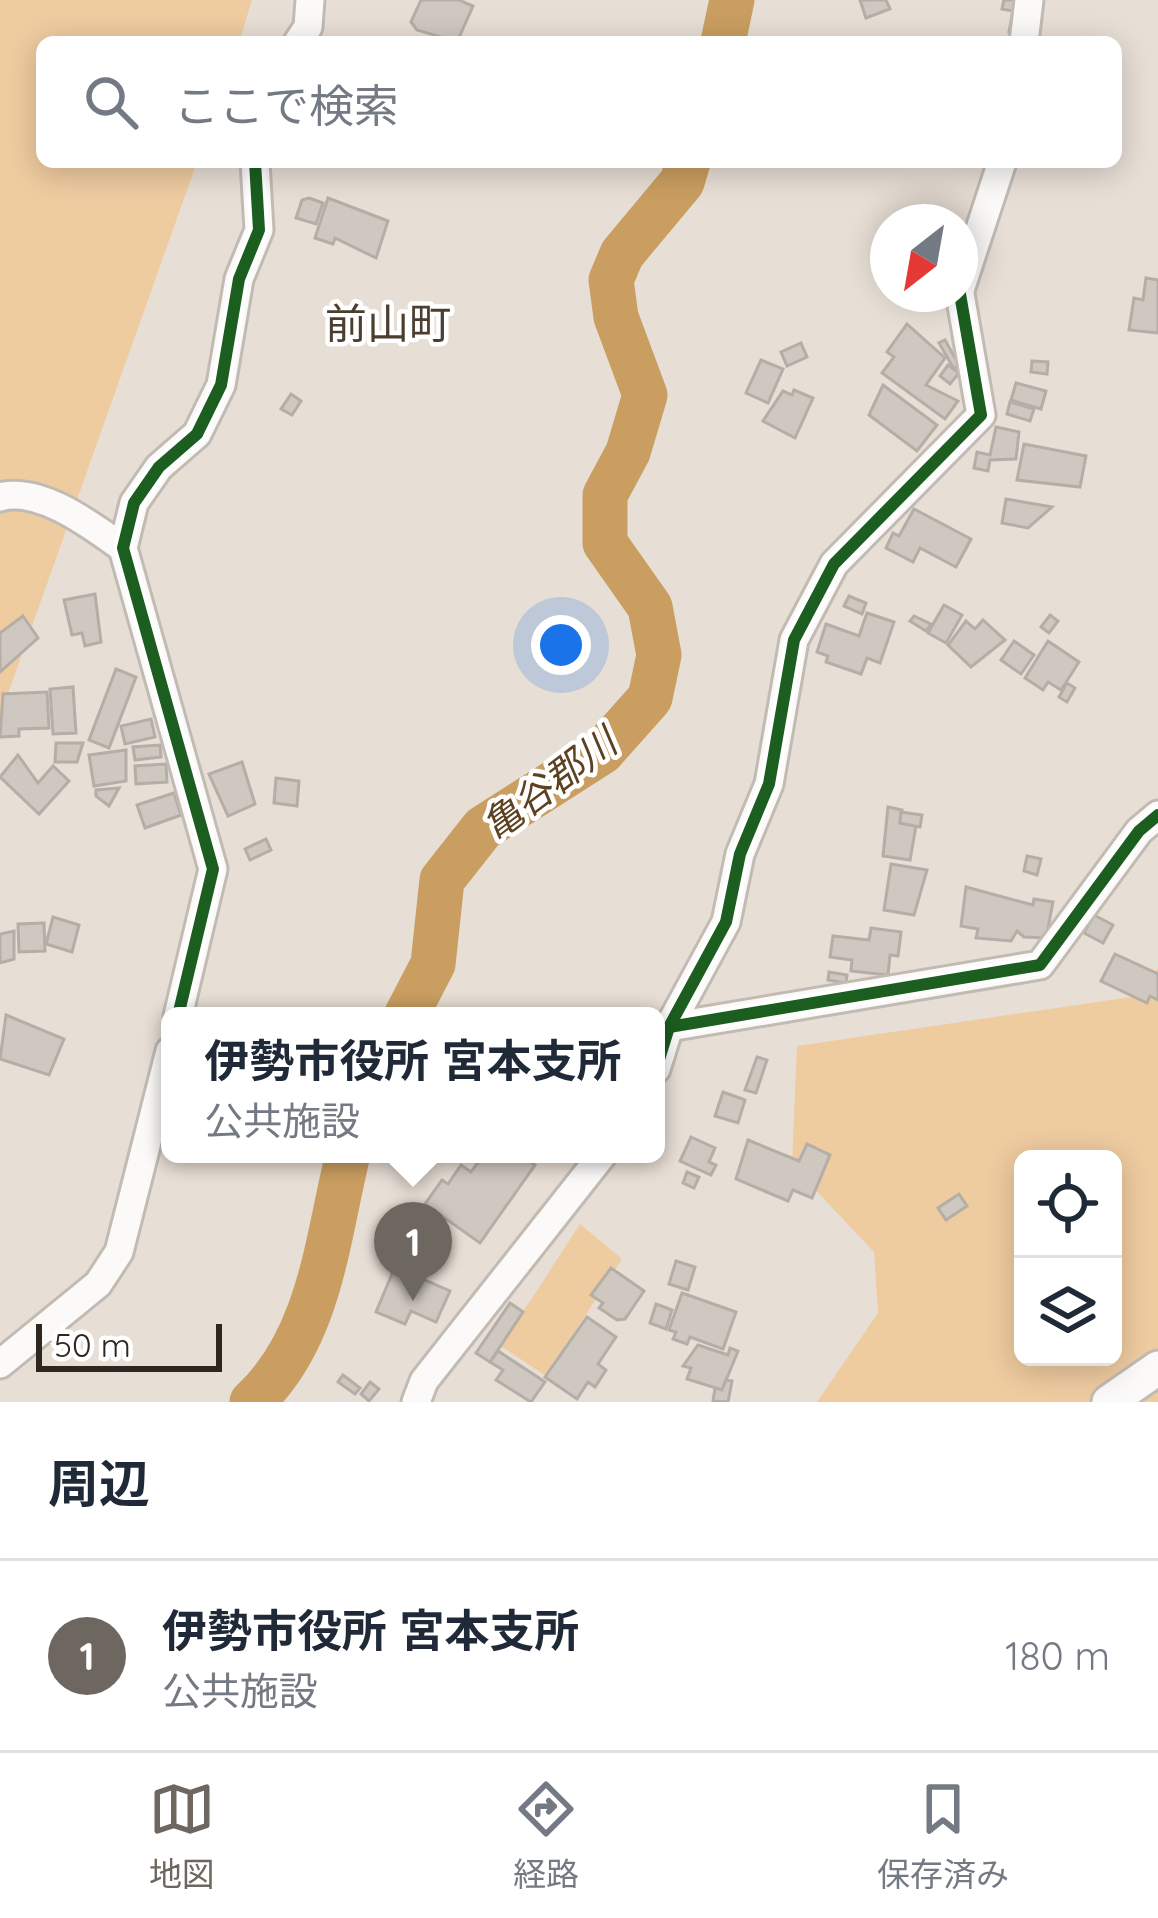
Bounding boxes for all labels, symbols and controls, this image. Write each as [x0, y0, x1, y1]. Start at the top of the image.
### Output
search box [36, 36, 1122, 168]
icon: search [78, 69, 144, 135]
text: ここで検索 [174, 77, 399, 133]
north arrow [870, 204, 978, 312]
district label: 前山町 [325, 297, 451, 350]
your location [531, 615, 591, 675]
water label: 亀谷郡川 [472, 715, 629, 850]
popup [161, 1007, 665, 1163]
text: 伊勢市役所 宮本支所 [204, 1032, 622, 1088]
text: 公共施設 [204, 1096, 360, 1145]
map controls [1014, 1150, 1122, 1366]
button: locate [1014, 1150, 1122, 1258]
pin: 1 [374, 1202, 452, 1301]
button: layers [1014, 1258, 1122, 1366]
scale bar [36, 1318, 222, 1371]
text: 50 m [54, 1324, 131, 1365]
text: 周辺 [48, 1451, 150, 1515]
text: 伊勢市役所 宮本支所 [162, 1602, 580, 1658]
text: 1 [79, 1631, 95, 1680]
text: 180 m [1005, 1631, 1110, 1680]
text: 公共施設 [162, 1666, 318, 1715]
tab: 地図 [149, 1776, 215, 1896]
tab: 経路 [513, 1776, 579, 1896]
tab: 保存済み [877, 1776, 1009, 1896]

